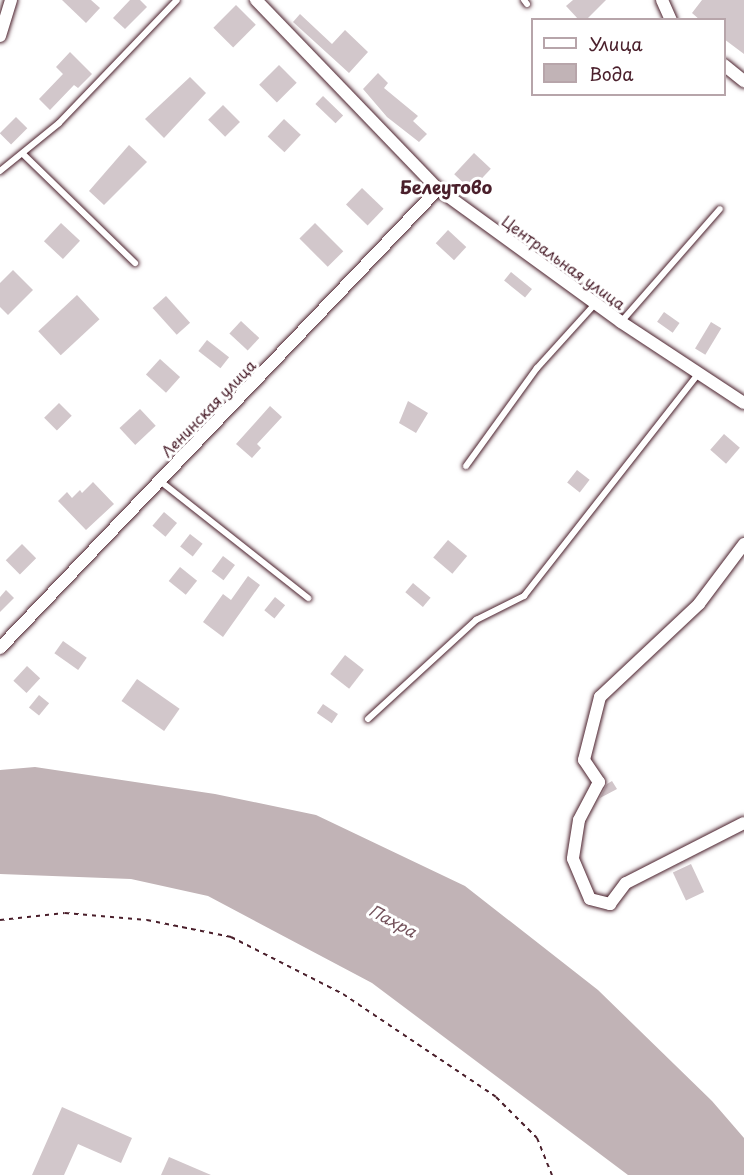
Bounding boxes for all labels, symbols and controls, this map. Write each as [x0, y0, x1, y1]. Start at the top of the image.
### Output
legend [531, 18, 726, 96]
text: Улица [589, 30, 643, 57]
text: Вода [589, 60, 634, 87]
district label: Белеутово [400, 176, 492, 198]
street label: Центральная улица [499, 211, 629, 313]
street label: Ленинская улица [157, 355, 259, 461]
water label: Пахра [366, 900, 420, 940]

